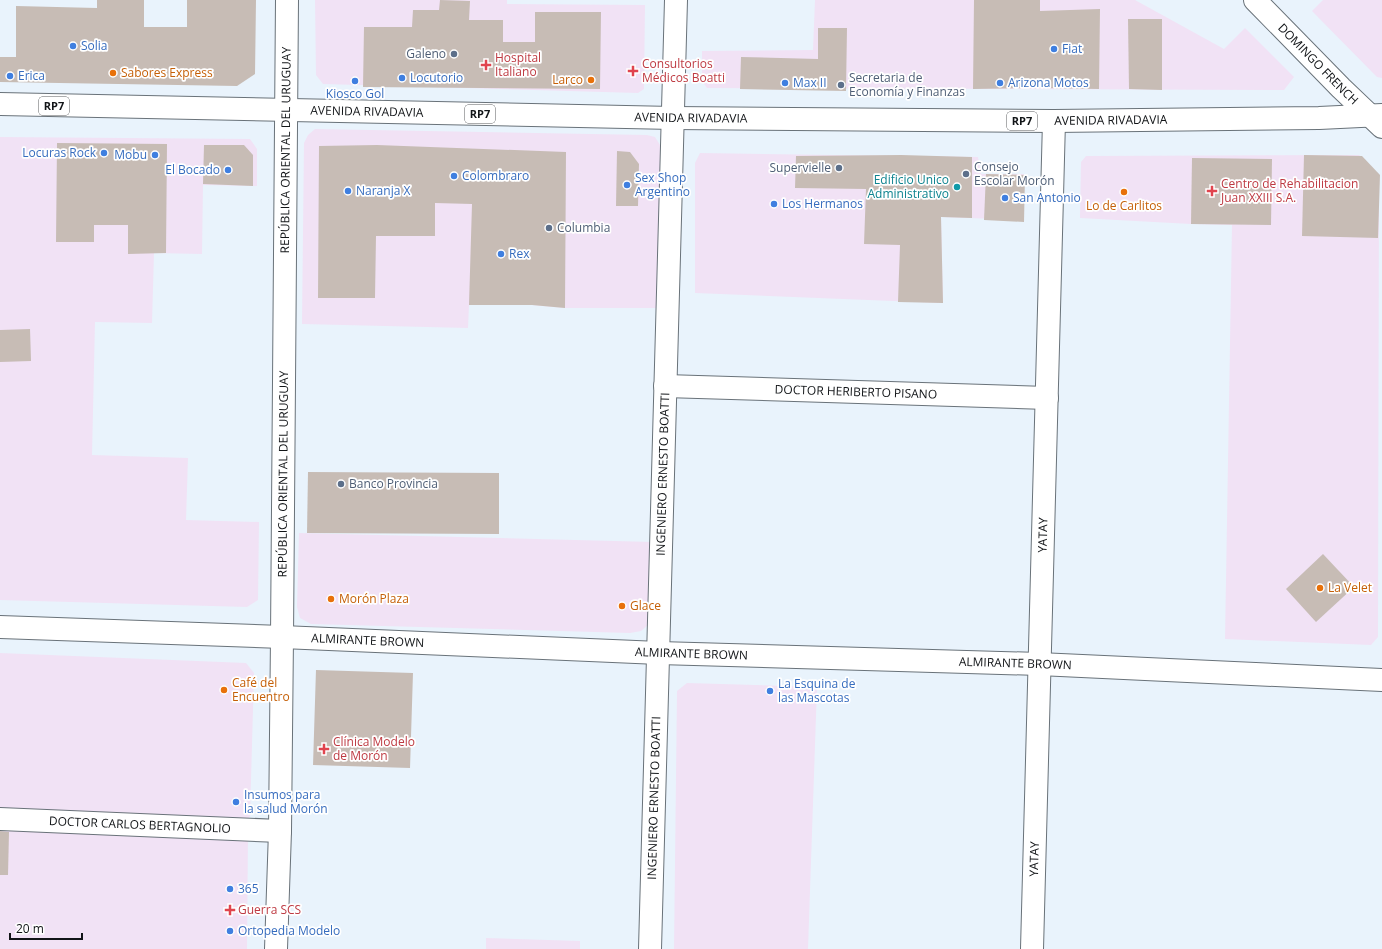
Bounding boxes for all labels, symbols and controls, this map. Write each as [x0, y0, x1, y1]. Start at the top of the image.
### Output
street label: DOMINGO FRENCH [1274, 19, 1362, 108]
place label: Solia [81, 37, 108, 54]
place label: Fiat [1062, 40, 1082, 57]
marker: Solia [68, 41, 78, 51]
marker: Fiat [1049, 44, 1059, 54]
place label: Galeno [406, 45, 446, 62]
street label: REPÚBLICA ORIENTAL DEL URUGUAY [276, 46, 295, 253]
marker: Galeno [449, 49, 459, 59]
place label: Hospital Italiano [495, 49, 541, 80]
place label: Consultorios Médicos Boatti [642, 55, 725, 86]
marker: Hospital Italiano [480, 59, 492, 71]
place label: Sabores Express [121, 64, 213, 81]
marker: Consultorios Médicos Boatti [627, 65, 639, 77]
place label: Erica [18, 67, 45, 84]
marker: Sabores Express [108, 68, 118, 78]
place label: Locutorio [410, 69, 463, 86]
place label: Secretaria de Economía y Finanzas [849, 69, 965, 100]
marker: Erica [5, 71, 15, 81]
place label: Larco [552, 71, 583, 88]
marker: Locutorio [397, 73, 407, 83]
place label: Max II [793, 74, 827, 91]
place label: Arizona Motos [1008, 74, 1089, 91]
marker: Larco [586, 75, 596, 85]
marker: Kiosco Gol [350, 76, 360, 86]
marker: Max II [780, 78, 790, 88]
marker: Arizona Motos [995, 78, 1005, 88]
marker: Secretaria de Economía y Finanzas [836, 80, 846, 90]
place label: Kiosco Gol [326, 85, 384, 102]
road number: RP7 [39, 97, 69, 115]
street label: AVENIDA RIVADAVIA [310, 101, 424, 121]
road number: RP7 [465, 105, 495, 123]
street label: AVENIDA RIVADAVIA [634, 108, 748, 127]
street label: AVENIDA RIVADAVIA [1054, 111, 1168, 129]
road number: RP7 [1007, 112, 1037, 130]
place label: Locuras Rock [22, 144, 97, 161]
place label: Mobu [114, 146, 147, 163]
marker: Locuras Rock [99, 148, 109, 158]
marker: Mobu [150, 150, 160, 160]
place label: Consejo Escolar Morón [974, 158, 1055, 189]
place label: Supervielle [770, 159, 831, 176]
place label: El Bocado [165, 161, 220, 178]
marker: Supervielle [834, 163, 844, 173]
marker: El Bocado [223, 165, 233, 175]
place label: Colombraro [462, 167, 529, 184]
place label: Sex Shop Argentino [635, 169, 690, 200]
marker: Consejo Escolar Morón [961, 169, 971, 179]
marker: Colombraro [449, 171, 459, 181]
place label: Edificio Unico Administrativo [867, 171, 949, 202]
place label: Centro de Rehabilitacion Juan XXIII S.A. [1220, 175, 1358, 206]
marker: Sex Shop Argentino [622, 180, 632, 190]
place label: Naranja X [356, 182, 410, 199]
marker: Edificio Unico Administrativo [952, 182, 962, 192]
marker: Centro de Rehabilitacion Juan XXIII S.A. [1206, 185, 1218, 197]
marker: Naranja X [343, 186, 353, 196]
marker: Lo de Carlitos [1119, 187, 1129, 197]
place label: San Antonio [1013, 189, 1081, 206]
marker: San Antonio [1000, 193, 1010, 203]
place label: Los Hermanos [782, 195, 863, 212]
place label: Lo de Carlitos [1086, 197, 1162, 214]
marker: Los Hermanos [769, 199, 779, 209]
place label: Columbia [557, 219, 610, 236]
marker: Columbia [544, 223, 554, 233]
place label: Rex [509, 245, 530, 262]
marker: Rex [496, 249, 506, 259]
street label: REPÚBLICA ORIENTAL DEL URUGUAY [273, 370, 292, 577]
street label: DOCTOR HERIBERTO PISANO [774, 380, 937, 403]
street label: INGENIERO ERNESTO BOATTI [652, 392, 673, 556]
place label: Banco Provincia [349, 475, 438, 492]
marker: Banco Provincia [336, 479, 346, 489]
street label: YATAY [1034, 517, 1051, 553]
place label: La Velet [1328, 579, 1372, 596]
marker: La Velet [1315, 583, 1325, 593]
place label: Morón Plaza [339, 590, 409, 607]
marker: Morón Plaza [326, 594, 336, 604]
place label: Glace [630, 597, 661, 614]
marker: Glace [617, 601, 627, 611]
street label: ALMIRANTE BROWN [311, 629, 425, 651]
street label: ALMIRANTE BROWN [635, 643, 748, 664]
street label: ALMIRANTE BROWN [959, 653, 1072, 674]
place label: Café del Encuentro [232, 674, 290, 705]
place label: La Esquina de las Mascotas [778, 675, 856, 706]
marker: Café del Encuentro [219, 685, 229, 695]
marker: La Esquina de las Mascotas [765, 686, 775, 696]
street label: INGENIERO ERNESTO BOATTI [643, 716, 664, 880]
place label: Clínica Modelo de Morón [333, 733, 415, 764]
marker: Clínica Modelo de Morón [318, 743, 330, 755]
place label: Insumos para la salud Morón [244, 786, 328, 817]
marker: Insumos para la salud Morón [231, 797, 241, 807]
street label: DOCTOR CARLOS BERTAGNOLIO [49, 812, 231, 837]
street label: YATAY [1025, 841, 1043, 877]
place label: 365 [238, 880, 259, 897]
marker: 365 [225, 884, 235, 894]
place label: Guerra SCS [238, 901, 301, 918]
marker: Guerra SCS [225, 905, 235, 915]
scale bar [10, 915, 82, 941]
text: 20 m [16, 920, 44, 937]
place label: Ortopedia Modelo [238, 922, 340, 939]
marker: Ortopedia Modelo [225, 926, 235, 936]

